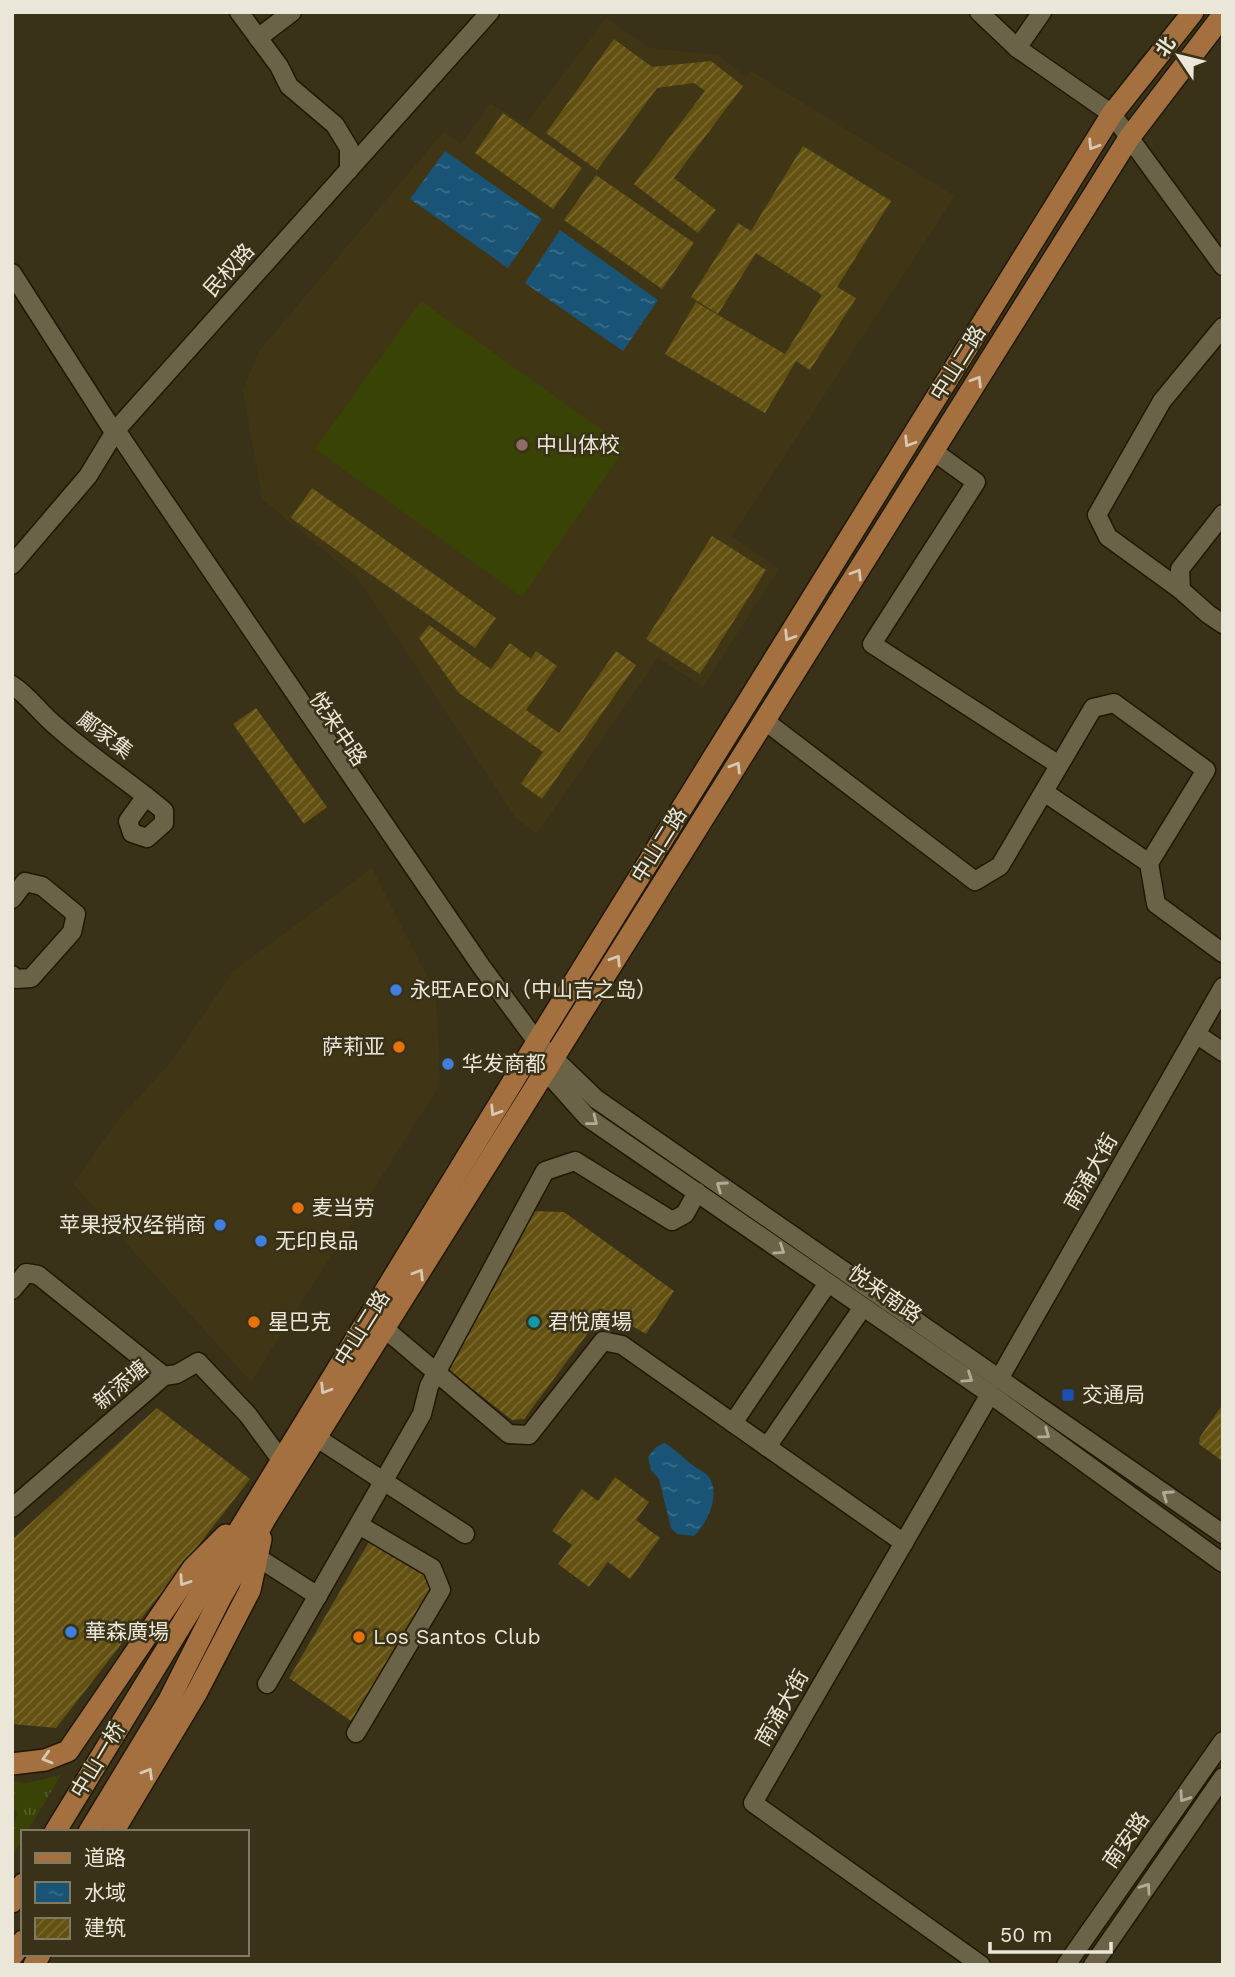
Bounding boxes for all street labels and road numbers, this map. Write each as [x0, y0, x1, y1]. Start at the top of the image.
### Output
street label: 民权路 [198, 238, 259, 301]
street label: 中山二路 [925, 320, 990, 405]
street label: 悦来中路 [305, 687, 372, 771]
street label: 鄺家集 [73, 706, 138, 764]
street label: 中山二路 [626, 802, 691, 887]
street label: 南涌大街 [1059, 1129, 1122, 1214]
street label: 悦来南路 [844, 1259, 927, 1328]
street label: 中山二路 [329, 1285, 394, 1370]
street label: 新添塘 [89, 1355, 153, 1414]
street label: 南涌大街 [750, 1665, 813, 1750]
street label: 中山一桥 [65, 1717, 130, 1802]
street label: 南安路 [1097, 1807, 1154, 1873]

